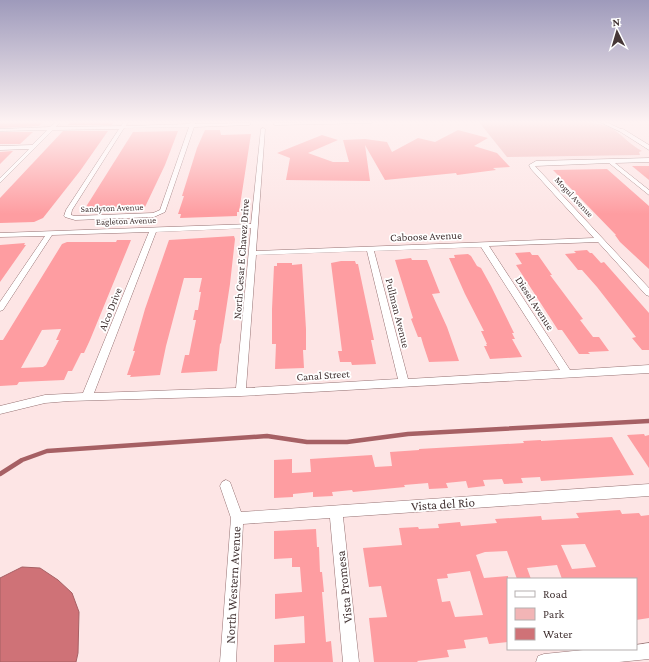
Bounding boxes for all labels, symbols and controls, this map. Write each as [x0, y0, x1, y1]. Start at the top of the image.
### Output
north arrow [597, 12, 637, 52]
text: N [612, 16, 621, 28]
street label: Mogul Avenue [553, 175, 595, 219]
street label: North Cesar E Chavez Drive [231, 198, 251, 320]
street label: Sandyton Avenue [81, 202, 143, 214]
street label: Eagleton Avenue [96, 215, 156, 227]
street label: Caboose Avenue [390, 229, 462, 243]
street label: Diesel Avenue [513, 274, 557, 332]
street label: Pullman Avenue [384, 277, 413, 349]
street label: Alco Drive [96, 286, 124, 332]
street label: Canal Street [296, 367, 350, 383]
street label: Vista del Rio [411, 494, 475, 514]
street label: North Western Avenue [222, 526, 244, 644]
street label: Vista Promesa [333, 550, 355, 624]
legend [507, 578, 637, 650]
text: Road [543, 587, 568, 601]
text: Park [543, 607, 565, 621]
text: Water [543, 627, 573, 641]

